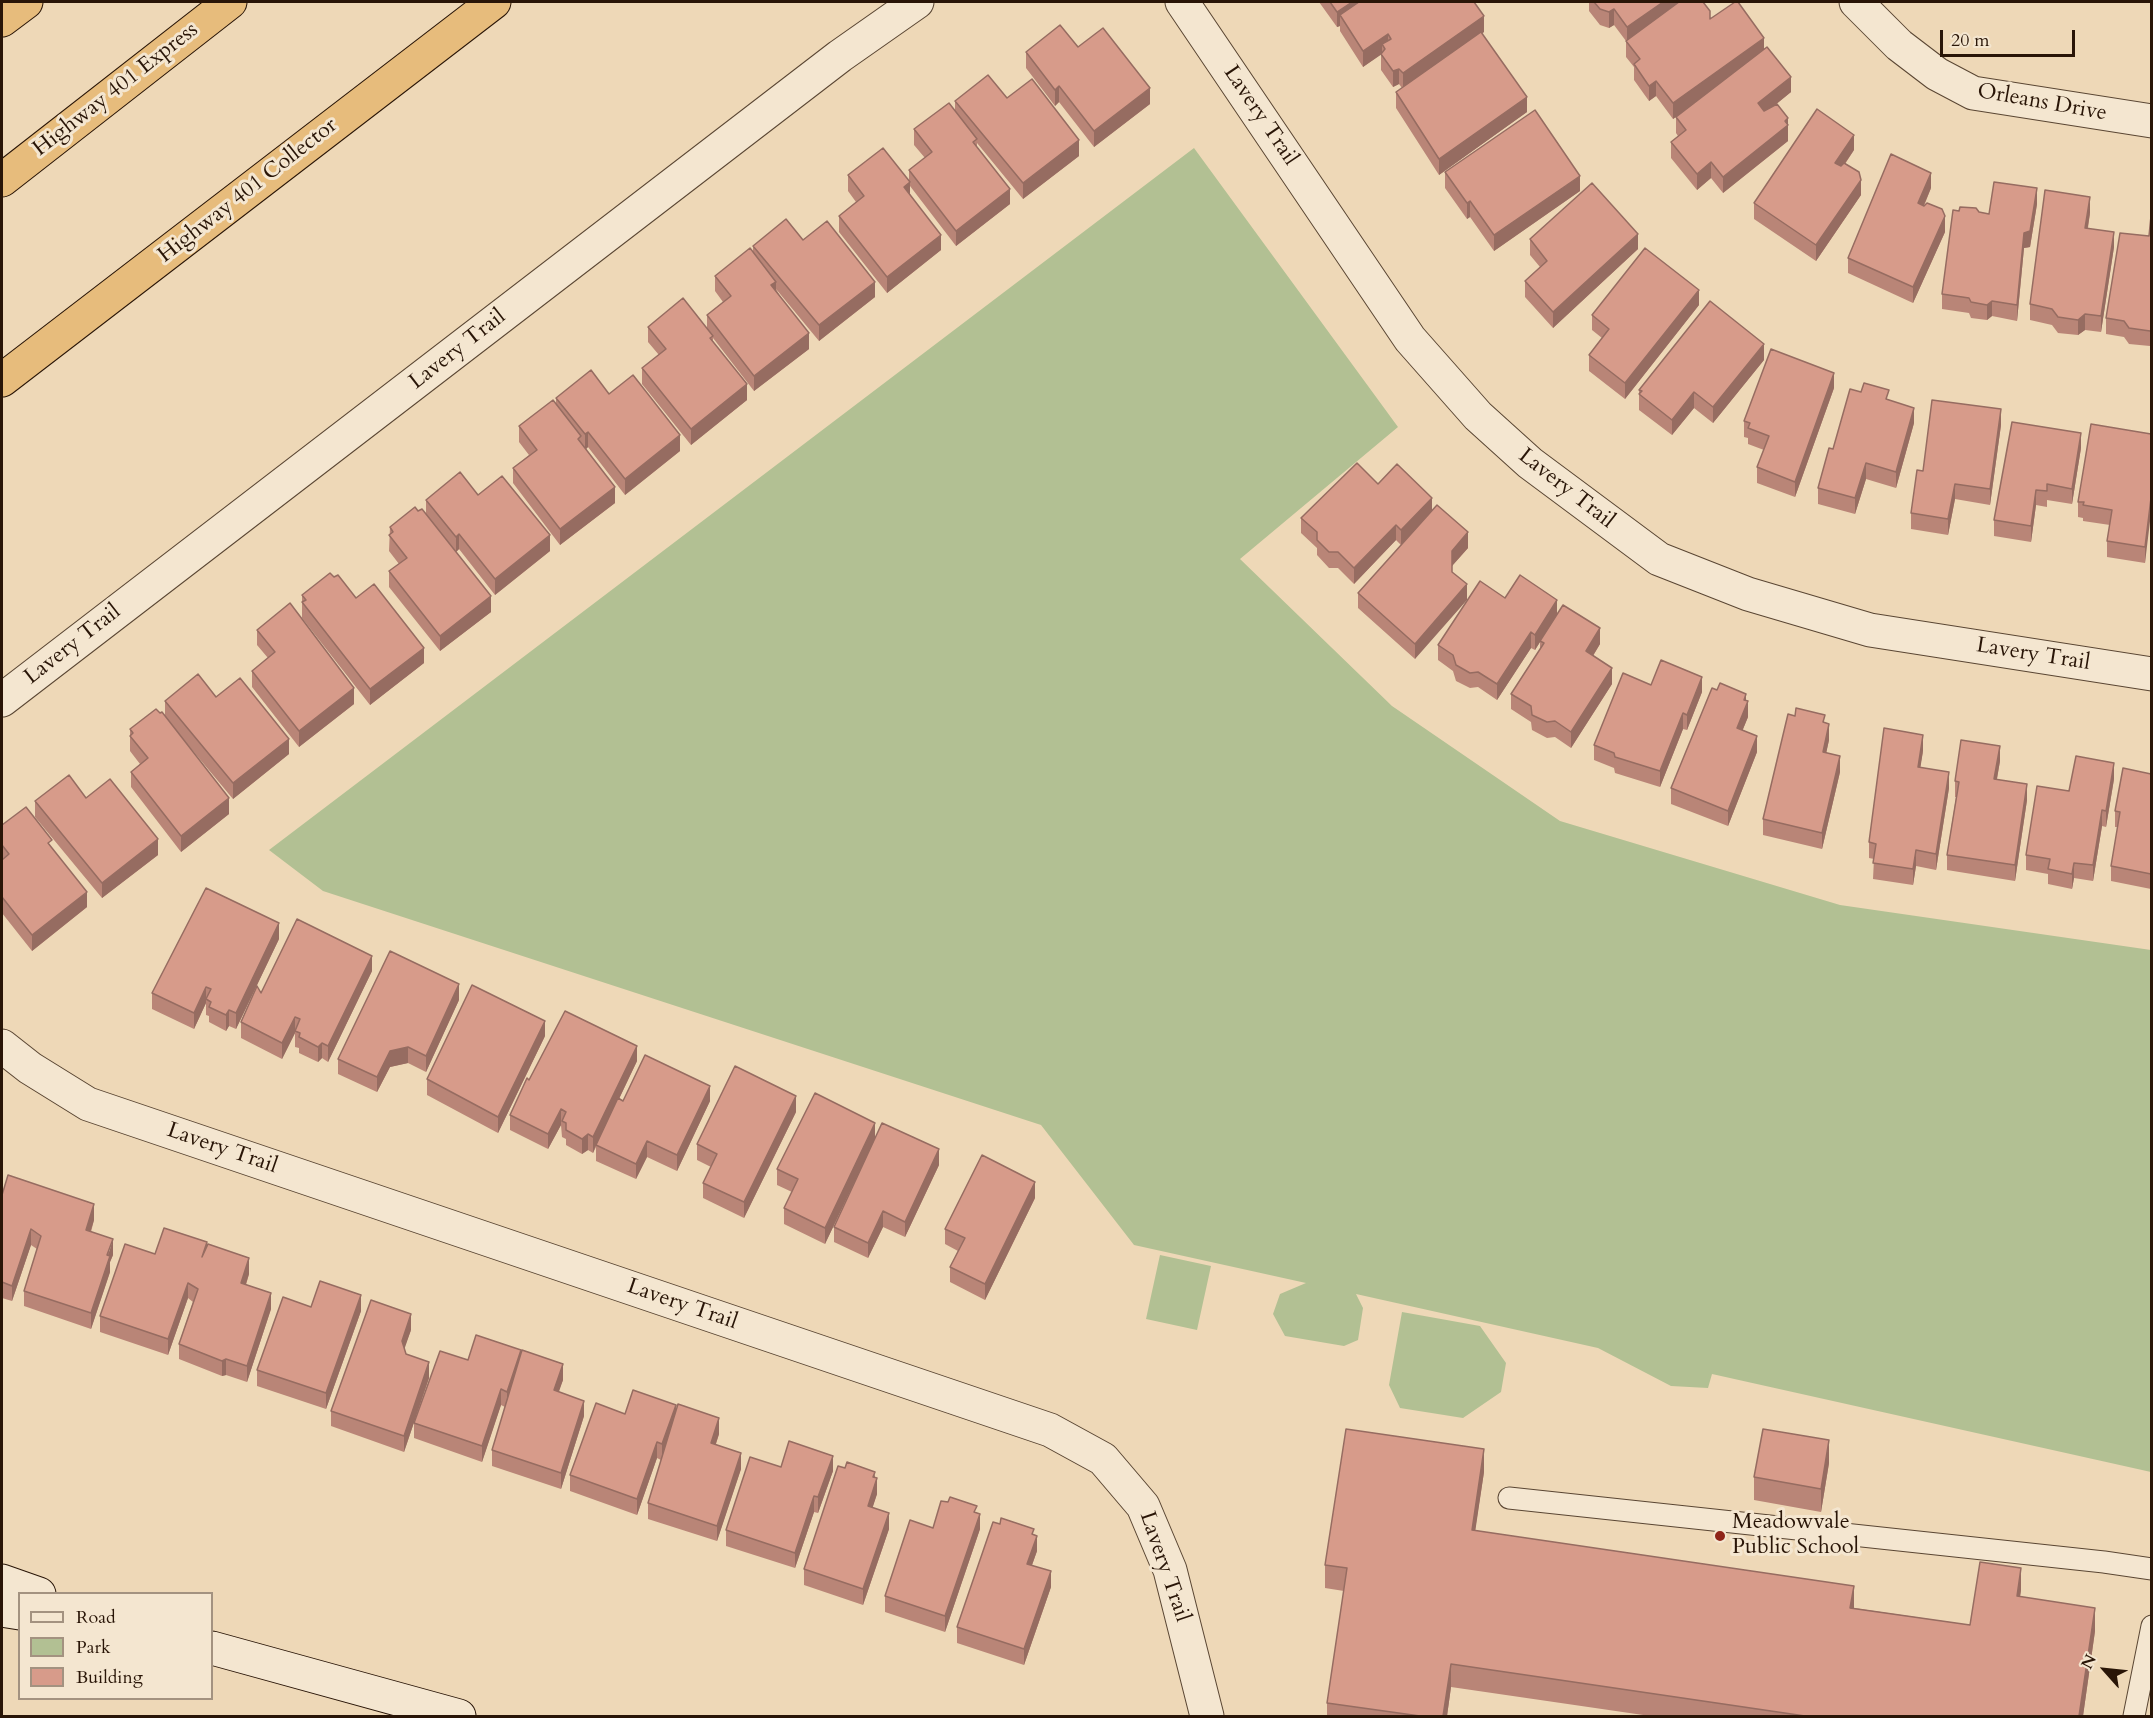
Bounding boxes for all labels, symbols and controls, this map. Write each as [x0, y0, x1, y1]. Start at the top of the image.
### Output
street label: Highway 401 Express [28, 17, 204, 163]
scale bar [1943, 18, 2078, 56]
text: 20 m [1951, 28, 1990, 53]
street label: Lavery Trail [1217, 61, 1303, 171]
street label: Orleans Drive [1975, 79, 2109, 127]
street label: Highway 401 Collector [153, 113, 343, 269]
street label: Lavery Trail [405, 304, 511, 396]
street label: Lavery Trail [1513, 443, 1619, 535]
street label: Lavery Trail [20, 599, 126, 691]
street label: Lavery Trail [1974, 633, 2092, 677]
street label: Lavery Trail [163, 1118, 281, 1180]
street label: Lavery Trail [623, 1274, 741, 1336]
street label: Lavery Trail [1133, 1508, 1195, 1626]
place label: Meadowvale Public School [1732, 1510, 1859, 1562]
marker: Meadowvale Public School [1713, 1529, 1727, 1543]
legend [18, 1592, 213, 1700]
text: Road [76, 1605, 116, 1630]
text: Park [76, 1635, 111, 1660]
north arrow [2075, 1640, 2135, 1700]
text: N [2076, 1651, 2102, 1673]
text: Building [76, 1665, 143, 1690]

